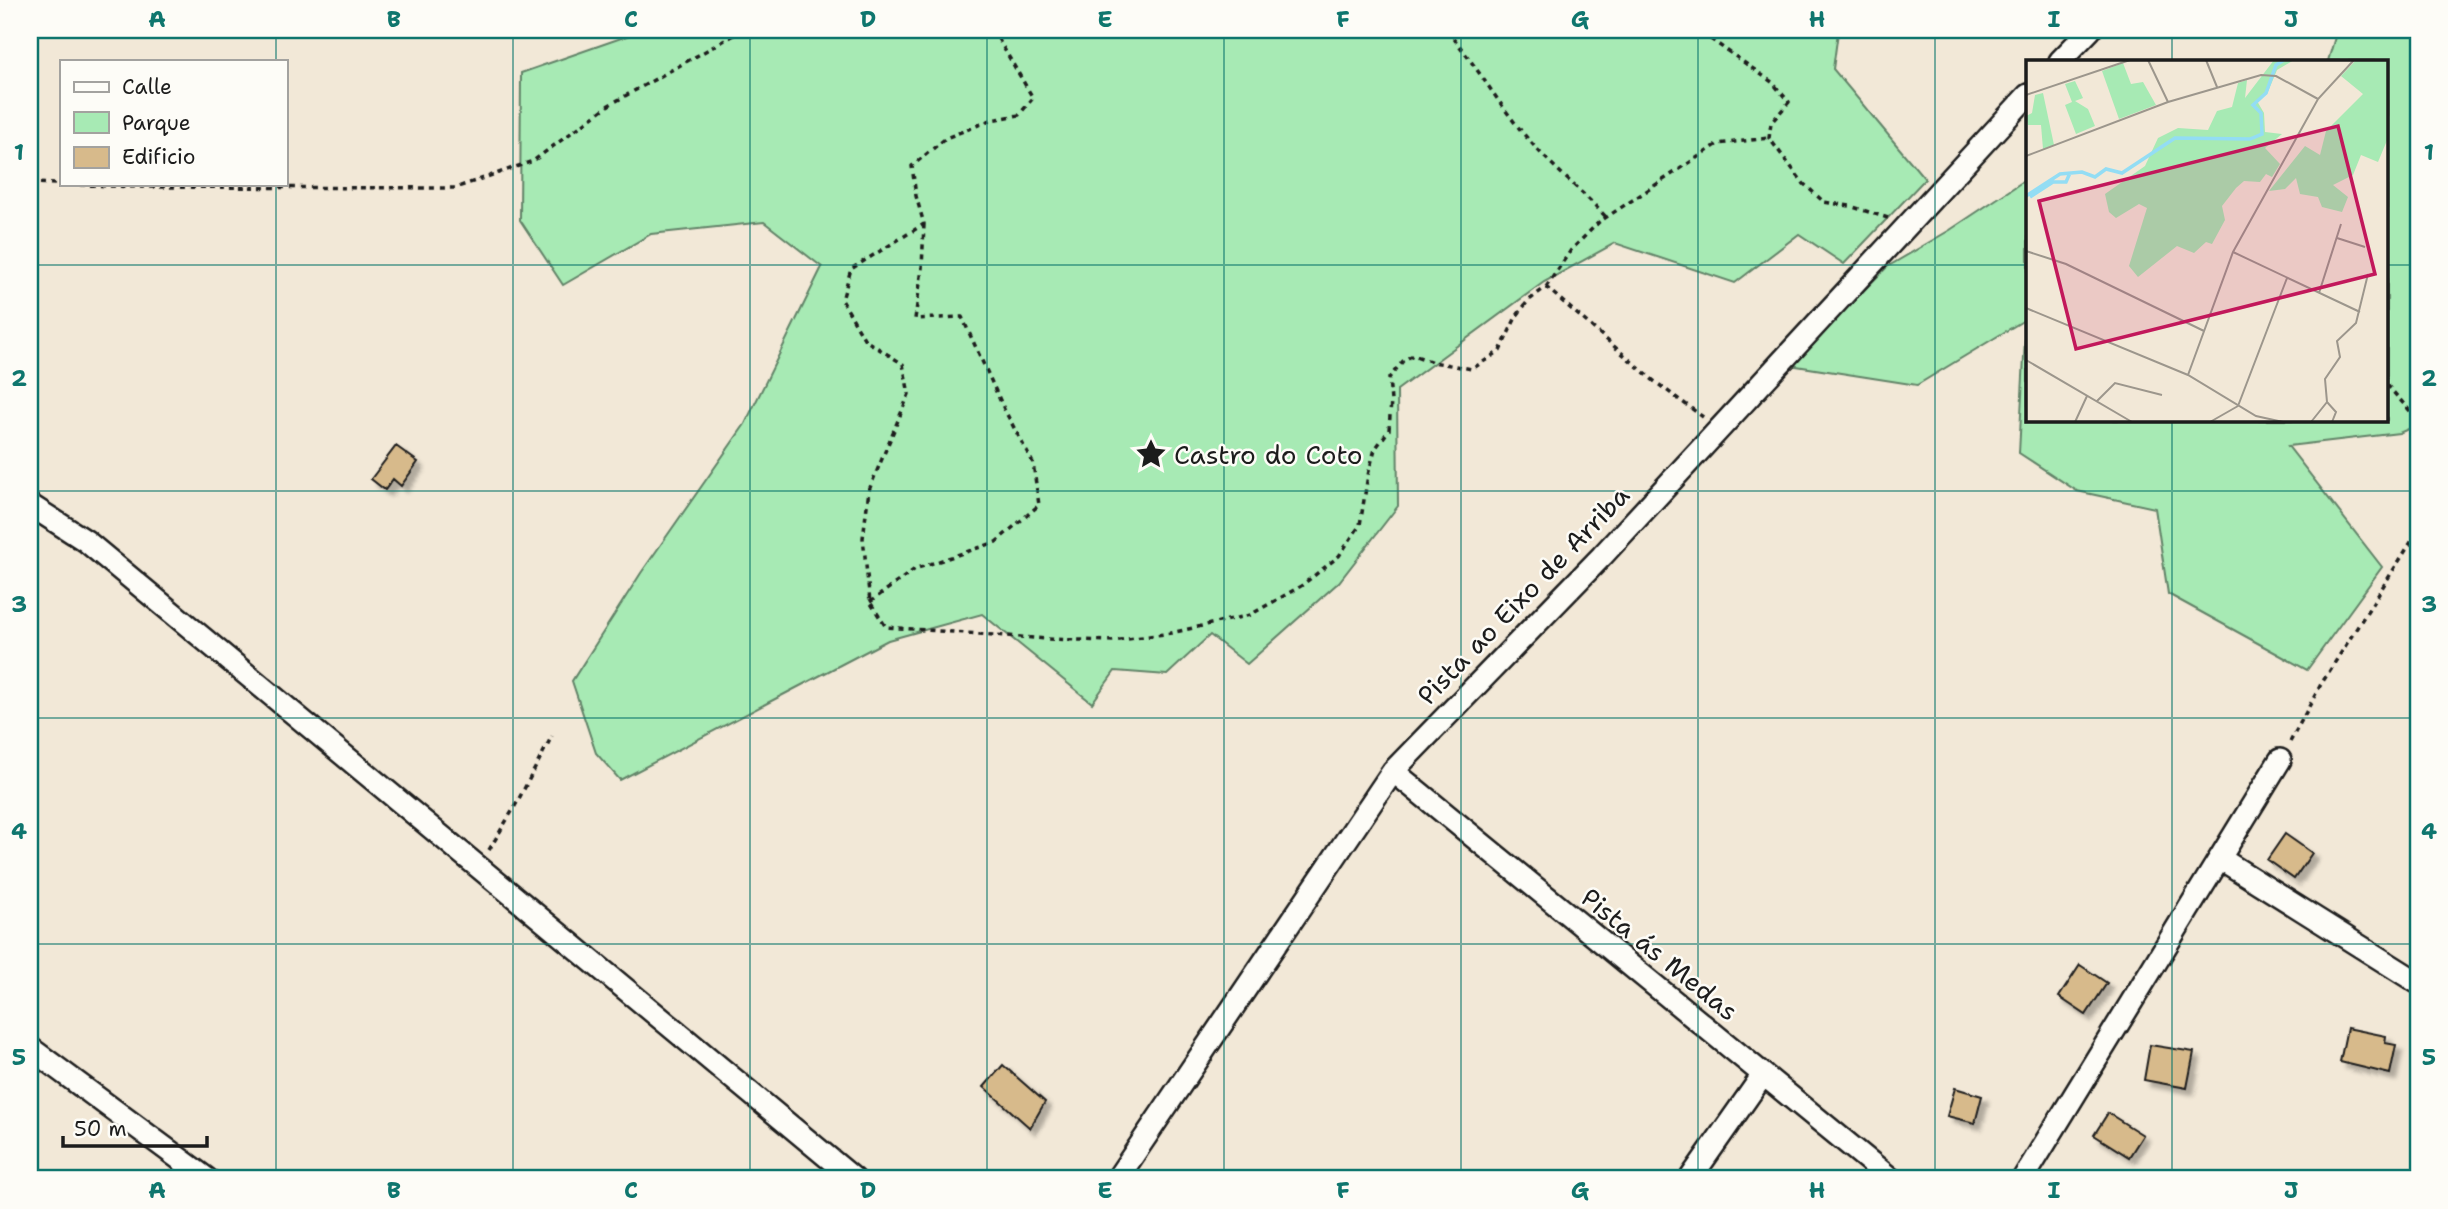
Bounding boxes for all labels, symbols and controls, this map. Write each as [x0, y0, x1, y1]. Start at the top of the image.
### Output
text: A [148, 4, 166, 34]
text: B [387, 4, 401, 34]
text: C [624, 4, 638, 34]
text: D [860, 4, 876, 34]
text: E [1097, 4, 1113, 34]
text: F [1336, 4, 1350, 34]
text: G [1571, 4, 1590, 34]
text: H [1809, 4, 1825, 34]
text: I [2048, 4, 2061, 34]
text: J [2284, 4, 2298, 34]
legend [60, 60, 287, 186]
inset map [2026, 60, 2388, 422]
text: Calle [122, 73, 172, 101]
text: Parque [122, 109, 191, 137]
text: 1 [14, 137, 24, 167]
text: 1 [2424, 137, 2434, 167]
text: Edificio [122, 143, 195, 171]
text: 2 [11, 363, 27, 393]
text: 2 [2421, 363, 2437, 393]
place icon: Castro do Coto [1134, 437, 1168, 471]
place label: Castro do Coto [1174, 437, 1363, 472]
street label: Pista ao Eixo de Arriba [1409, 478, 1637, 712]
text: 3 [11, 589, 27, 619]
text: 3 [2421, 589, 2437, 619]
text: 4 [11, 816, 27, 846]
text: 4 [2421, 816, 2437, 846]
street label: Pista ás Medas [1574, 880, 1746, 1028]
text: 5 [12, 1042, 26, 1072]
text: 5 [2422, 1042, 2436, 1072]
scale bar [63, 1104, 206, 1148]
text: 50 m [74, 1115, 127, 1143]
text: A [148, 1175, 166, 1205]
text: B [387, 1175, 401, 1205]
text: C [624, 1175, 638, 1205]
text: D [860, 1175, 876, 1205]
text: E [1097, 1175, 1113, 1205]
text: F [1336, 1175, 1350, 1205]
text: G [1571, 1175, 1590, 1205]
text: H [1809, 1175, 1825, 1205]
text: I [2048, 1175, 2061, 1205]
text: J [2284, 1175, 2298, 1205]

